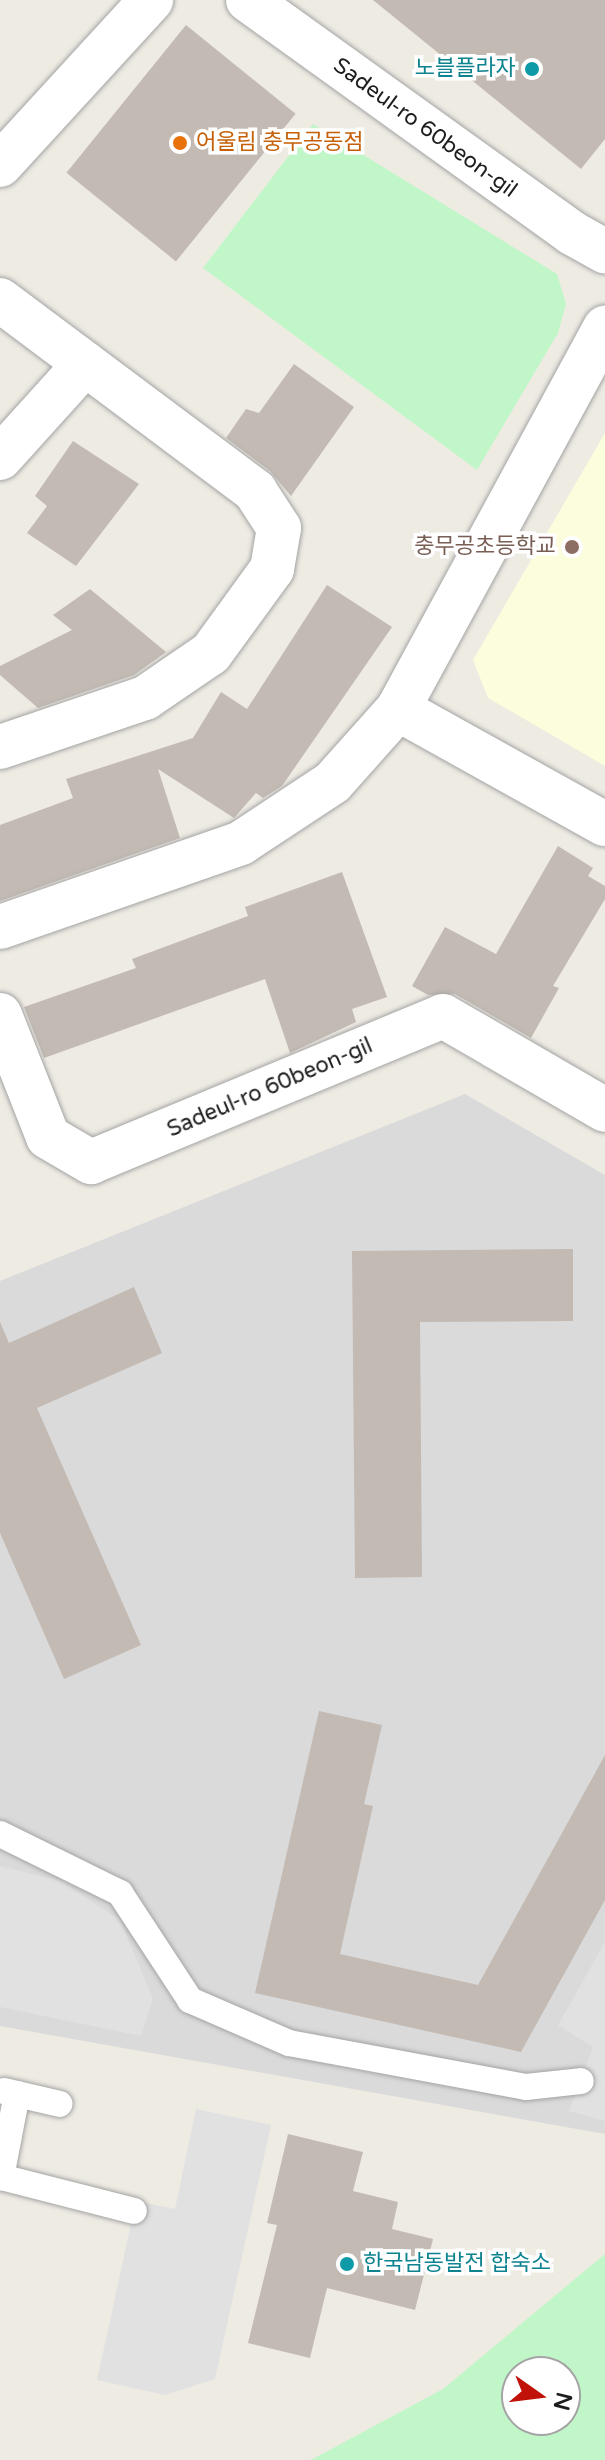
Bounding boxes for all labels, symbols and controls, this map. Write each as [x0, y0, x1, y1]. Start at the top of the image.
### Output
street label: Sadeul-ro 60beon-gil [328, 53, 522, 203]
place label: 노블플라자 [415, 56, 516, 82]
marker: 노블플라자 [523, 60, 541, 78]
place label: 어울림 충무공동점 [196, 130, 364, 156]
marker: 어울림 충무공동점 [171, 134, 189, 152]
place label: 충무공초등학교 [414, 534, 556, 560]
marker: 충무공초등학교 [563, 538, 581, 556]
street label: Sadeul-ro 60beon-gil [163, 1033, 377, 1143]
place label: 한국남동발전 합숙소 [363, 2251, 551, 2277]
marker: 한국남동발전 합숙소 [338, 2255, 356, 2273]
north arrow [501, 2356, 581, 2436]
text: N [548, 2390, 577, 2413]

